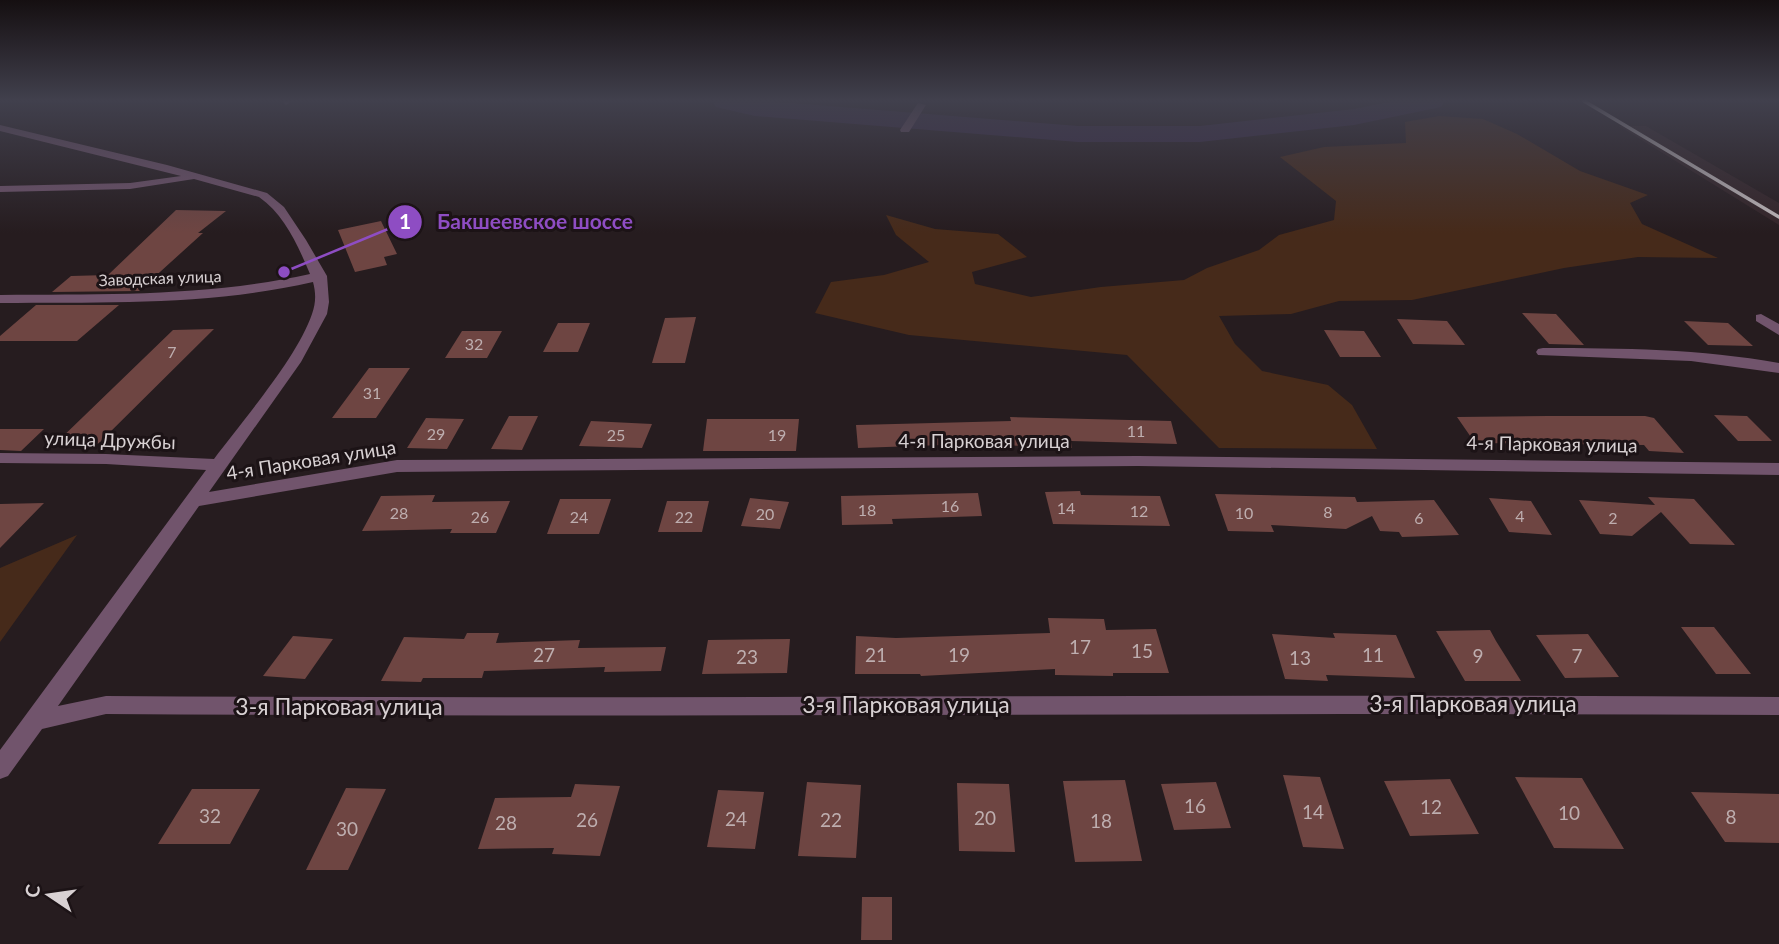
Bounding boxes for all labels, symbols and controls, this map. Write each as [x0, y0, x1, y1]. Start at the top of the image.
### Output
callout: Бакшеевское шоссе [388, 201, 647, 243]
text: 1 [399, 208, 411, 233]
text: Бакшеевское шоссе [437, 208, 633, 233]
street label: Заводская улица [98, 266, 222, 289]
house number: 32 [465, 334, 483, 353]
house number: 7 [167, 342, 177, 361]
house number: 31 [363, 383, 381, 402]
house number: 11 [1127, 421, 1145, 440]
house number: 29 [427, 424, 445, 443]
house number: 25 [607, 425, 625, 444]
house number: 19 [768, 425, 786, 444]
street label: улица Дружбы [44, 426, 176, 453]
street label: 4-я Парковая улица [898, 429, 1070, 452]
street label: 4-я Парковая улица [1466, 431, 1638, 456]
street label: 4-я Парковая улица [225, 435, 397, 484]
house number: 16 [941, 496, 959, 515]
house number: 14 [1057, 498, 1075, 517]
house number: 18 [858, 500, 876, 519]
house number: 12 [1130, 501, 1148, 520]
house number: 8 [1323, 502, 1333, 521]
house number: 28 [390, 503, 408, 522]
house number: 10 [1235, 503, 1253, 522]
house number: 20 [756, 504, 774, 523]
house number: 4 [1515, 506, 1525, 525]
house number: 26 [471, 507, 489, 526]
house number: 24 [570, 507, 588, 526]
house number: 22 [675, 507, 693, 526]
house number: 6 [1414, 508, 1424, 527]
house number: 2 [1608, 508, 1618, 527]
house number: 17 [1069, 635, 1091, 658]
house number: 15 [1131, 639, 1153, 662]
house number: 27 [533, 643, 555, 666]
house number: 21 [865, 643, 887, 666]
house number: 19 [948, 643, 970, 666]
house number: 11 [1362, 643, 1384, 666]
house number: 9 [1472, 644, 1484, 667]
house number: 7 [1571, 644, 1583, 667]
house number: 23 [736, 645, 758, 668]
house number: 13 [1289, 646, 1311, 669]
street label: 3-я Парковая улица [1369, 689, 1577, 717]
street label: 3-я Парковая улица [802, 690, 1010, 718]
street label: 3-я Парковая улица [235, 692, 443, 720]
house number: 16 [1184, 794, 1206, 817]
house number: 12 [1420, 795, 1442, 818]
house number: 14 [1302, 800, 1324, 823]
house number: 10 [1558, 801, 1580, 824]
house number: 32 [199, 804, 221, 827]
house number: 8 [1725, 805, 1737, 828]
house number: 20 [974, 806, 996, 829]
house number: 24 [725, 807, 747, 830]
house number: 26 [576, 808, 598, 831]
house number: 22 [820, 808, 842, 831]
house number: 18 [1090, 809, 1112, 832]
house number: 28 [495, 811, 517, 834]
house number: 30 [336, 817, 358, 840]
north arrow [14, 860, 84, 930]
text: С [19, 882, 45, 900]

